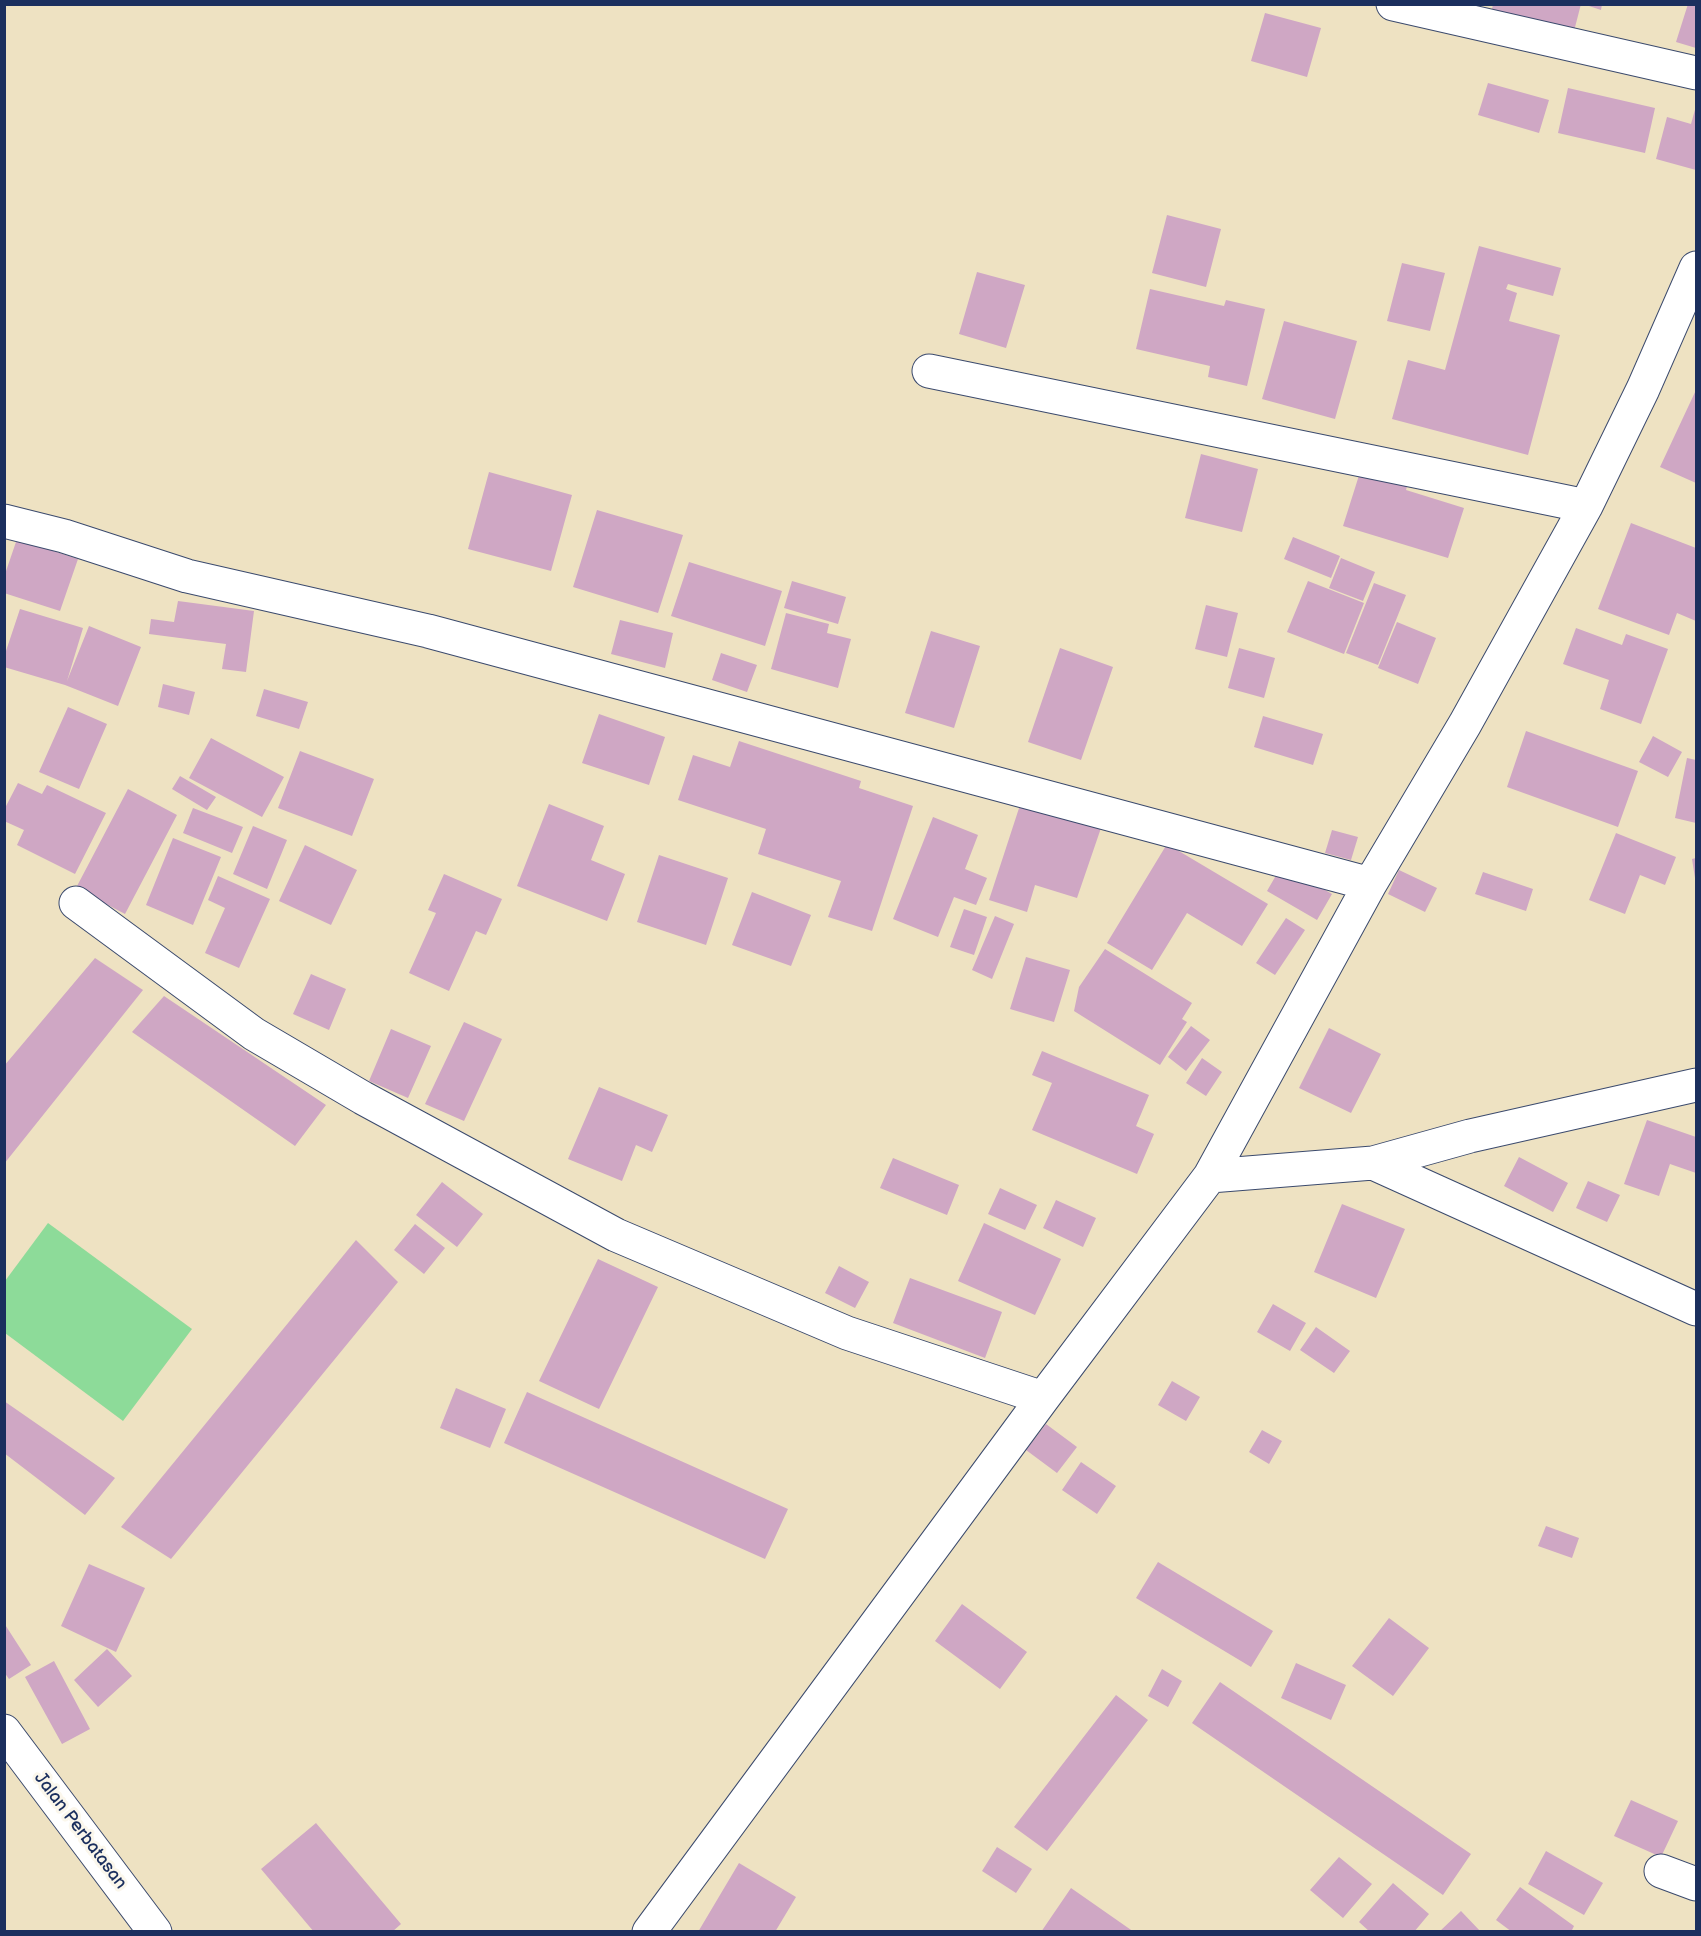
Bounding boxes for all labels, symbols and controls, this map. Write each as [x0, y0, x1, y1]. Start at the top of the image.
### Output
street label: Jalan Perbatasan [29, 1768, 131, 1894]

